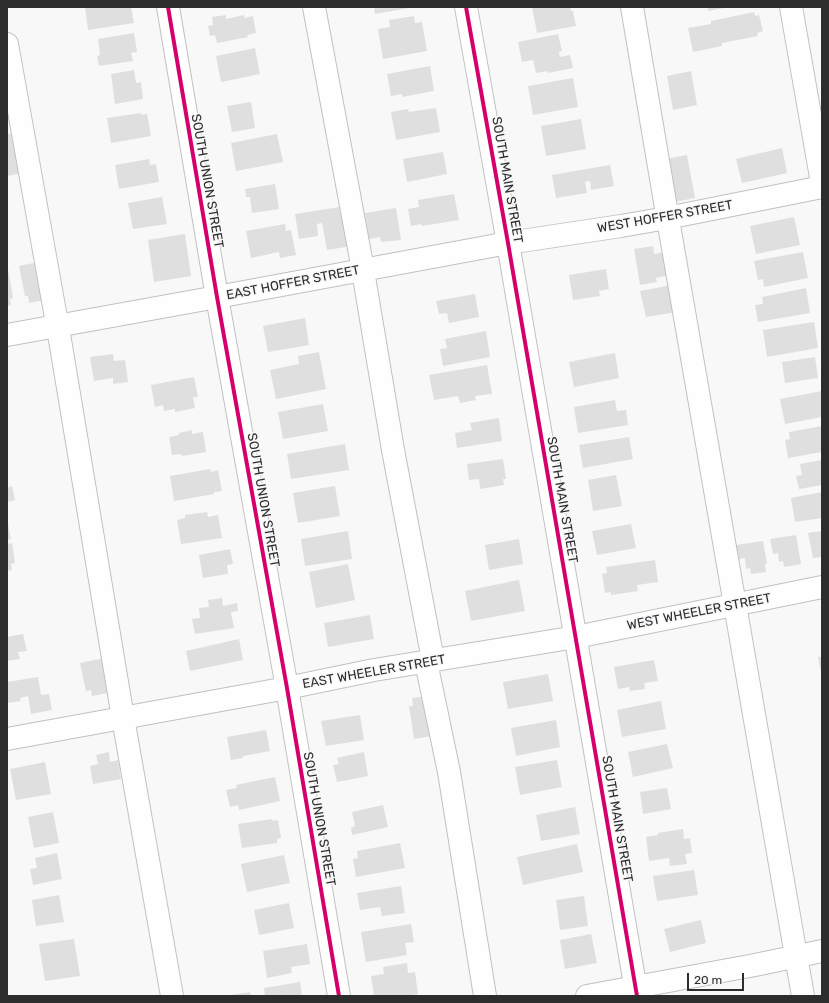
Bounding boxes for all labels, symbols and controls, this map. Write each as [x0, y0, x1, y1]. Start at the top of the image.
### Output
street label: SOUTH UNION STREET [188, 113, 226, 249]
street label: SOUTH MAIN STREET [488, 116, 526, 244]
street label: WEST HOFFER STREET [596, 197, 734, 237]
street label: EAST HOFFER STREET [225, 262, 361, 304]
street label: SOUTH UNION STREET [244, 432, 282, 568]
street label: SOUTH MAIN STREET [543, 436, 581, 564]
street label: WEST WHEELER STREET [626, 590, 772, 634]
street label: EAST WHEELER STREET [301, 652, 447, 692]
street label: SOUTH UNION STREET [300, 751, 338, 887]
street label: SOUTH MAIN STREET [598, 755, 636, 883]
scale bar [689, 965, 746, 991]
text: 20 m [694, 973, 722, 987]

